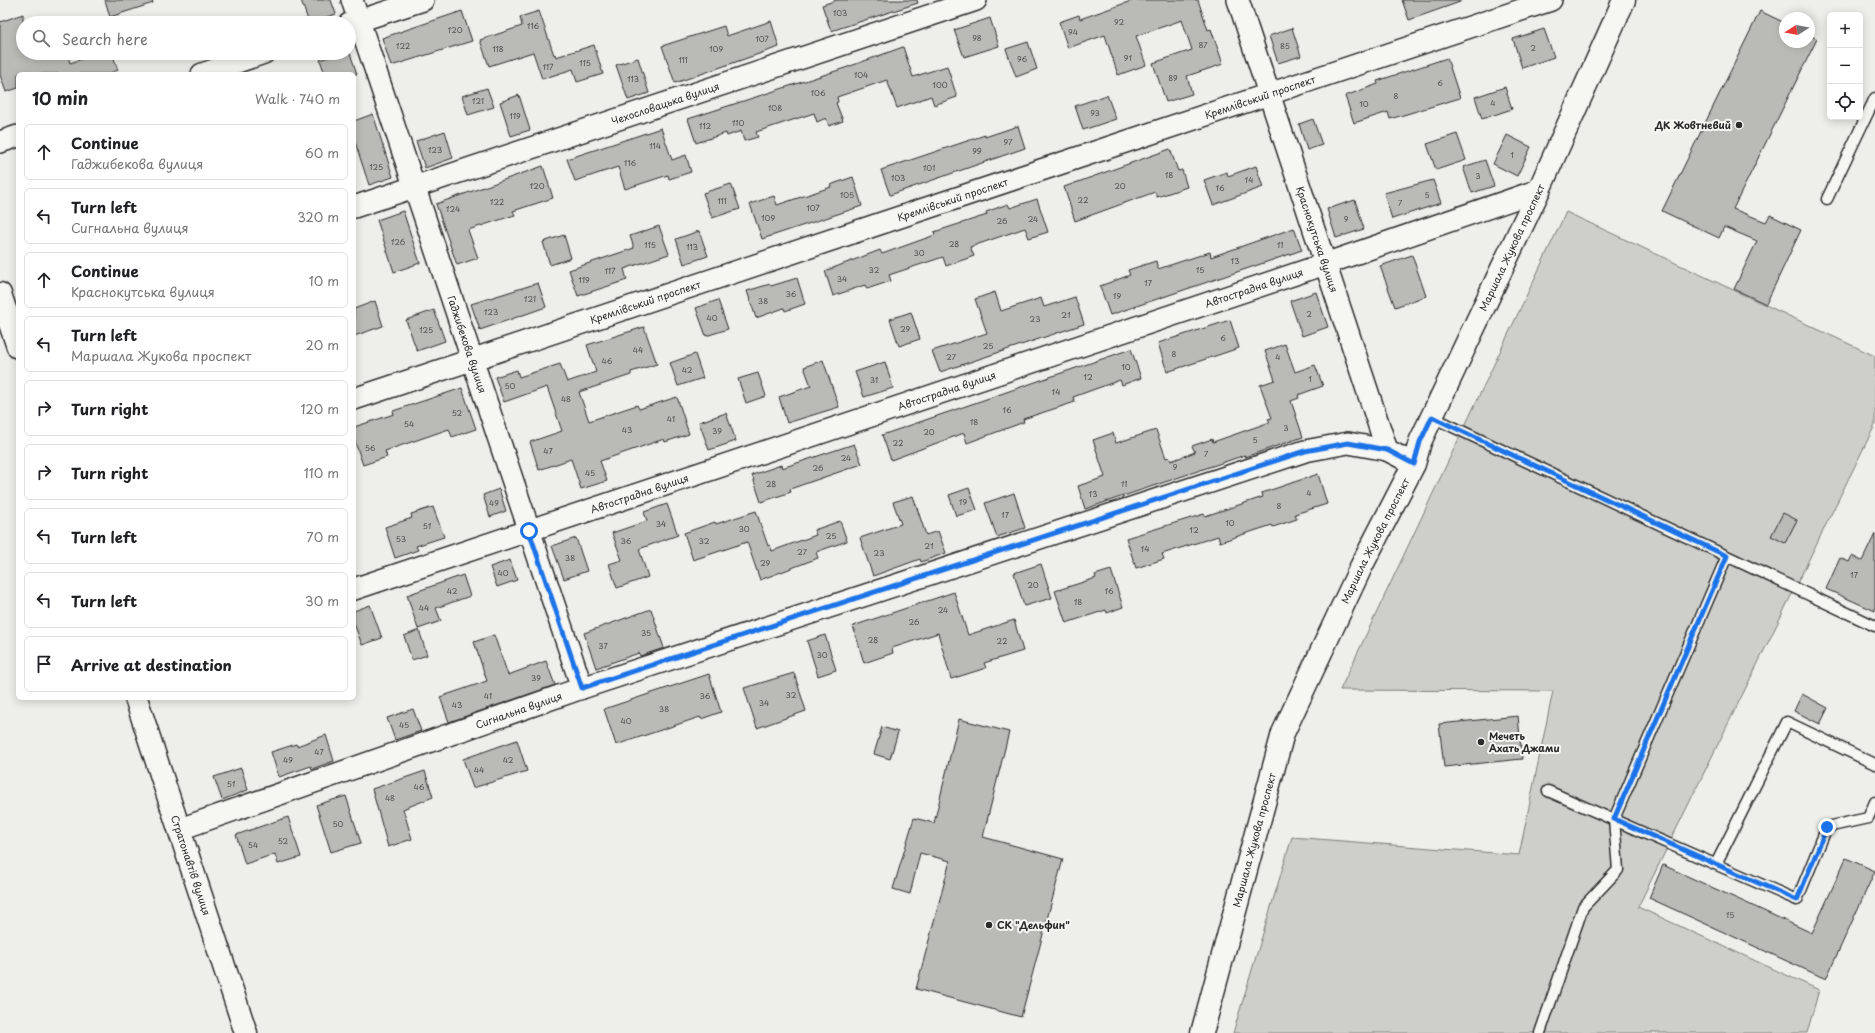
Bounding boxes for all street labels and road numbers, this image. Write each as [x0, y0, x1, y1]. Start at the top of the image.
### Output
street label: Кремлівський проспект [1202, 71, 1317, 122]
street label: Чехословацька вулиця [609, 78, 721, 128]
street label: Кремлівський проспект [895, 173, 1010, 224]
street label: Маршала Жукова проспект [1475, 181, 1548, 313]
street label: Краснокутська вулиця [1293, 184, 1342, 294]
street label: Автострадна вулиця [1203, 264, 1305, 311]
street label: Кремлівський проспект [588, 276, 703, 327]
street label: Гаджибекова вулиця [444, 293, 491, 395]
street label: Автострадна вулиця [895, 367, 998, 414]
street label: Автострадна вулиця [588, 470, 690, 516]
street label: Маршала Жукова проспект [1337, 475, 1413, 606]
street label: Сигнальна вулиця [473, 688, 564, 732]
street label: Маршала Жукова проспект [1228, 771, 1279, 909]
street label: Стратонавтів вулиця [168, 813, 215, 917]

